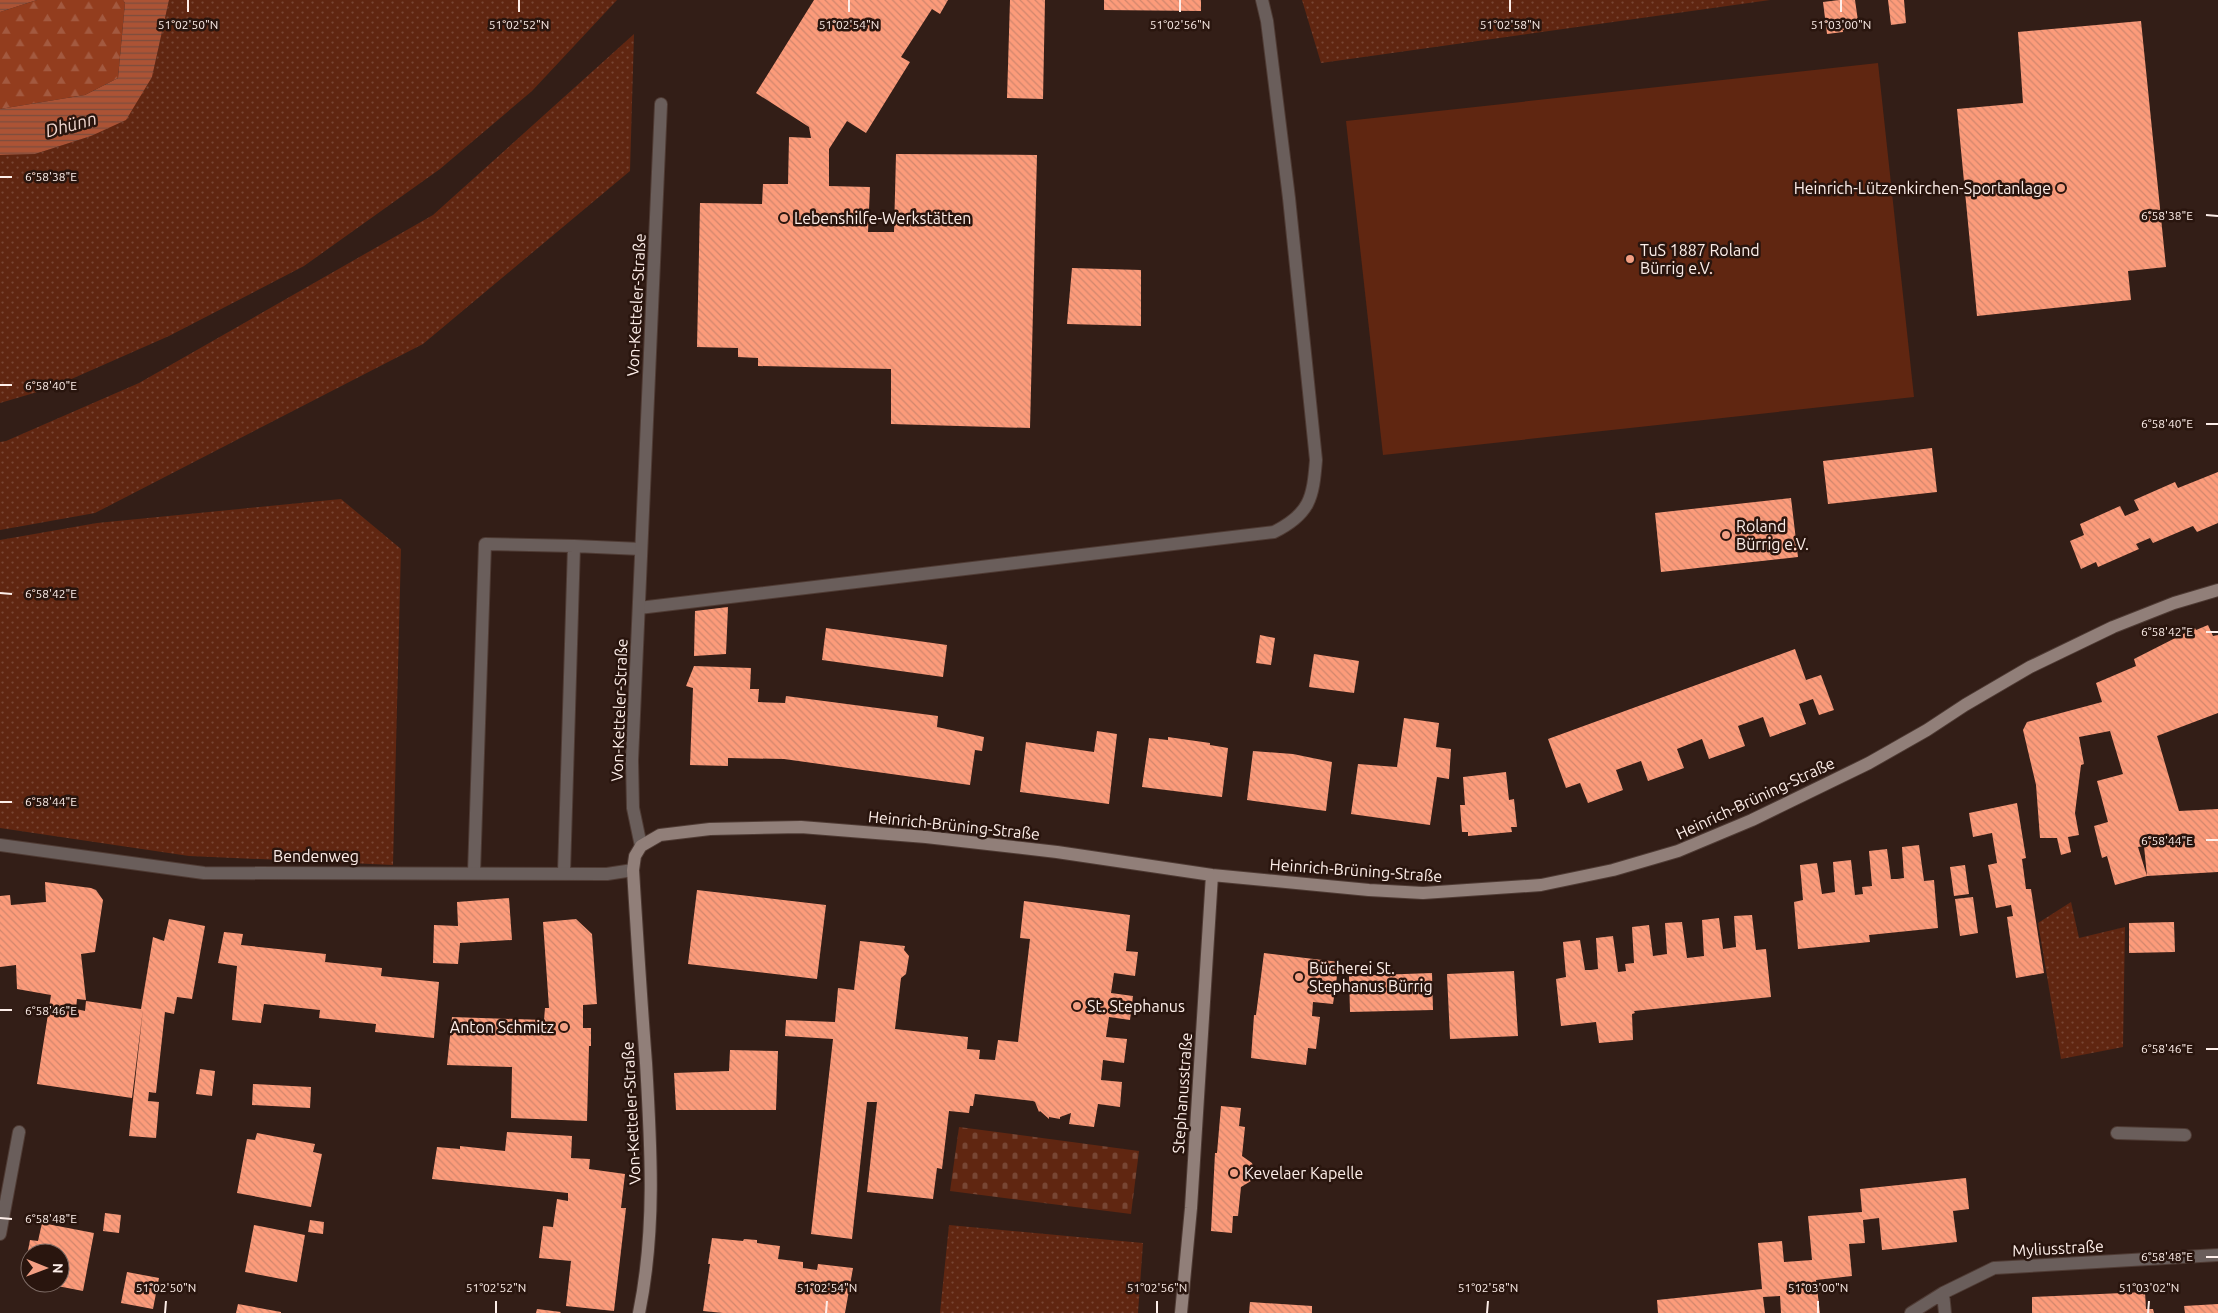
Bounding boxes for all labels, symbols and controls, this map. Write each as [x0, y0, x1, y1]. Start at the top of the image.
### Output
text: 51°02'50"N [158, 18, 218, 31]
text: 51°02'52"N [489, 18, 549, 31]
text: 51°02'54"N [819, 18, 879, 31]
text: 51°02'56"N [1150, 18, 1210, 31]
text: 51°02'58"N [1480, 18, 1540, 31]
text: 51°03'00"N [1811, 18, 1871, 31]
water label: Dhünn [43, 108, 99, 140]
text: 6°58'38"E [25, 170, 77, 183]
place label: Heinrich-Lützenkirchen-Sportanlage [1794, 179, 2051, 197]
marker: Heinrich-Lützenkirchen-Sportanlage [2055, 182, 2067, 194]
place label: Lebenshilfe-Werkstätten [794, 209, 971, 227]
text: 6°58'38"E [2141, 209, 2193, 222]
marker: Lebenshilfe-Werkstätten [778, 212, 790, 224]
street label: Von-Ketteler-Straße [623, 233, 649, 377]
place label: TuS 1887 Roland Bürrig e.V. [1640, 241, 1760, 277]
marker: TuS 1887 Roland Bürrig e.V. [1624, 253, 1636, 265]
text: 6°58'40"E [25, 379, 77, 392]
text: 6°58'40"E [2141, 417, 2193, 430]
place label: Roland Bürrig e.V. [1736, 517, 1809, 553]
marker: Roland Bürrig e.V. [1720, 529, 1732, 541]
text: 6°58'42"E [25, 587, 77, 600]
text: 6°58'42"E [2141, 625, 2193, 638]
street label: Von-Ketteler-Straße [608, 638, 630, 782]
street label: Heinrich-Brüning-Straße [1673, 753, 1837, 843]
text: 6°58'44"E [25, 795, 77, 808]
street label: Heinrich-Brüning-Straße [867, 807, 1041, 843]
text: 6°58'44"E [2141, 834, 2193, 847]
street label: Bendenweg [273, 847, 359, 865]
street label: Heinrich-Brüning-Straße [1269, 855, 1443, 885]
place label: Bücherei St. Stephanus Bürrig [1309, 959, 1433, 995]
marker: Bücherei St. Stephanus Bürrig [1293, 971, 1305, 983]
place label: St. Stephanus [1087, 997, 1185, 1015]
marker: St. Stephanus [1071, 1000, 1083, 1012]
text: 6°58'46"E [25, 1004, 77, 1017]
place label: Anton Schmitz [450, 1018, 554, 1036]
marker: Anton Schmitz [558, 1021, 570, 1033]
street label: Stephanusstraße [1169, 1032, 1195, 1154]
street label: Von-Ketteler-Straße [618, 1041, 644, 1185]
text: 6°58'46"E [2141, 1042, 2193, 1055]
place label: Kevelaer Kapelle [1244, 1164, 1363, 1182]
marker: Kevelaer Kapelle [1228, 1167, 1240, 1179]
text: 6°58'48"E [25, 1212, 77, 1225]
street label: Myliusstraße [2012, 1237, 2104, 1259]
north arrow [20, 1243, 70, 1293]
text: 6°58'48"E [2141, 1250, 2193, 1263]
text: N [50, 1263, 66, 1274]
text: 51°02'50"N [136, 1281, 196, 1294]
text: 51°02'52"N [466, 1281, 526, 1294]
text: 51°02'54"N [797, 1281, 857, 1294]
text: 51°02'56"N [1127, 1281, 1187, 1294]
text: 51°02'58"N [1458, 1281, 1518, 1294]
text: 51°03'00"N [1788, 1281, 1848, 1294]
text: 51°03'02"N [2119, 1281, 2179, 1294]

